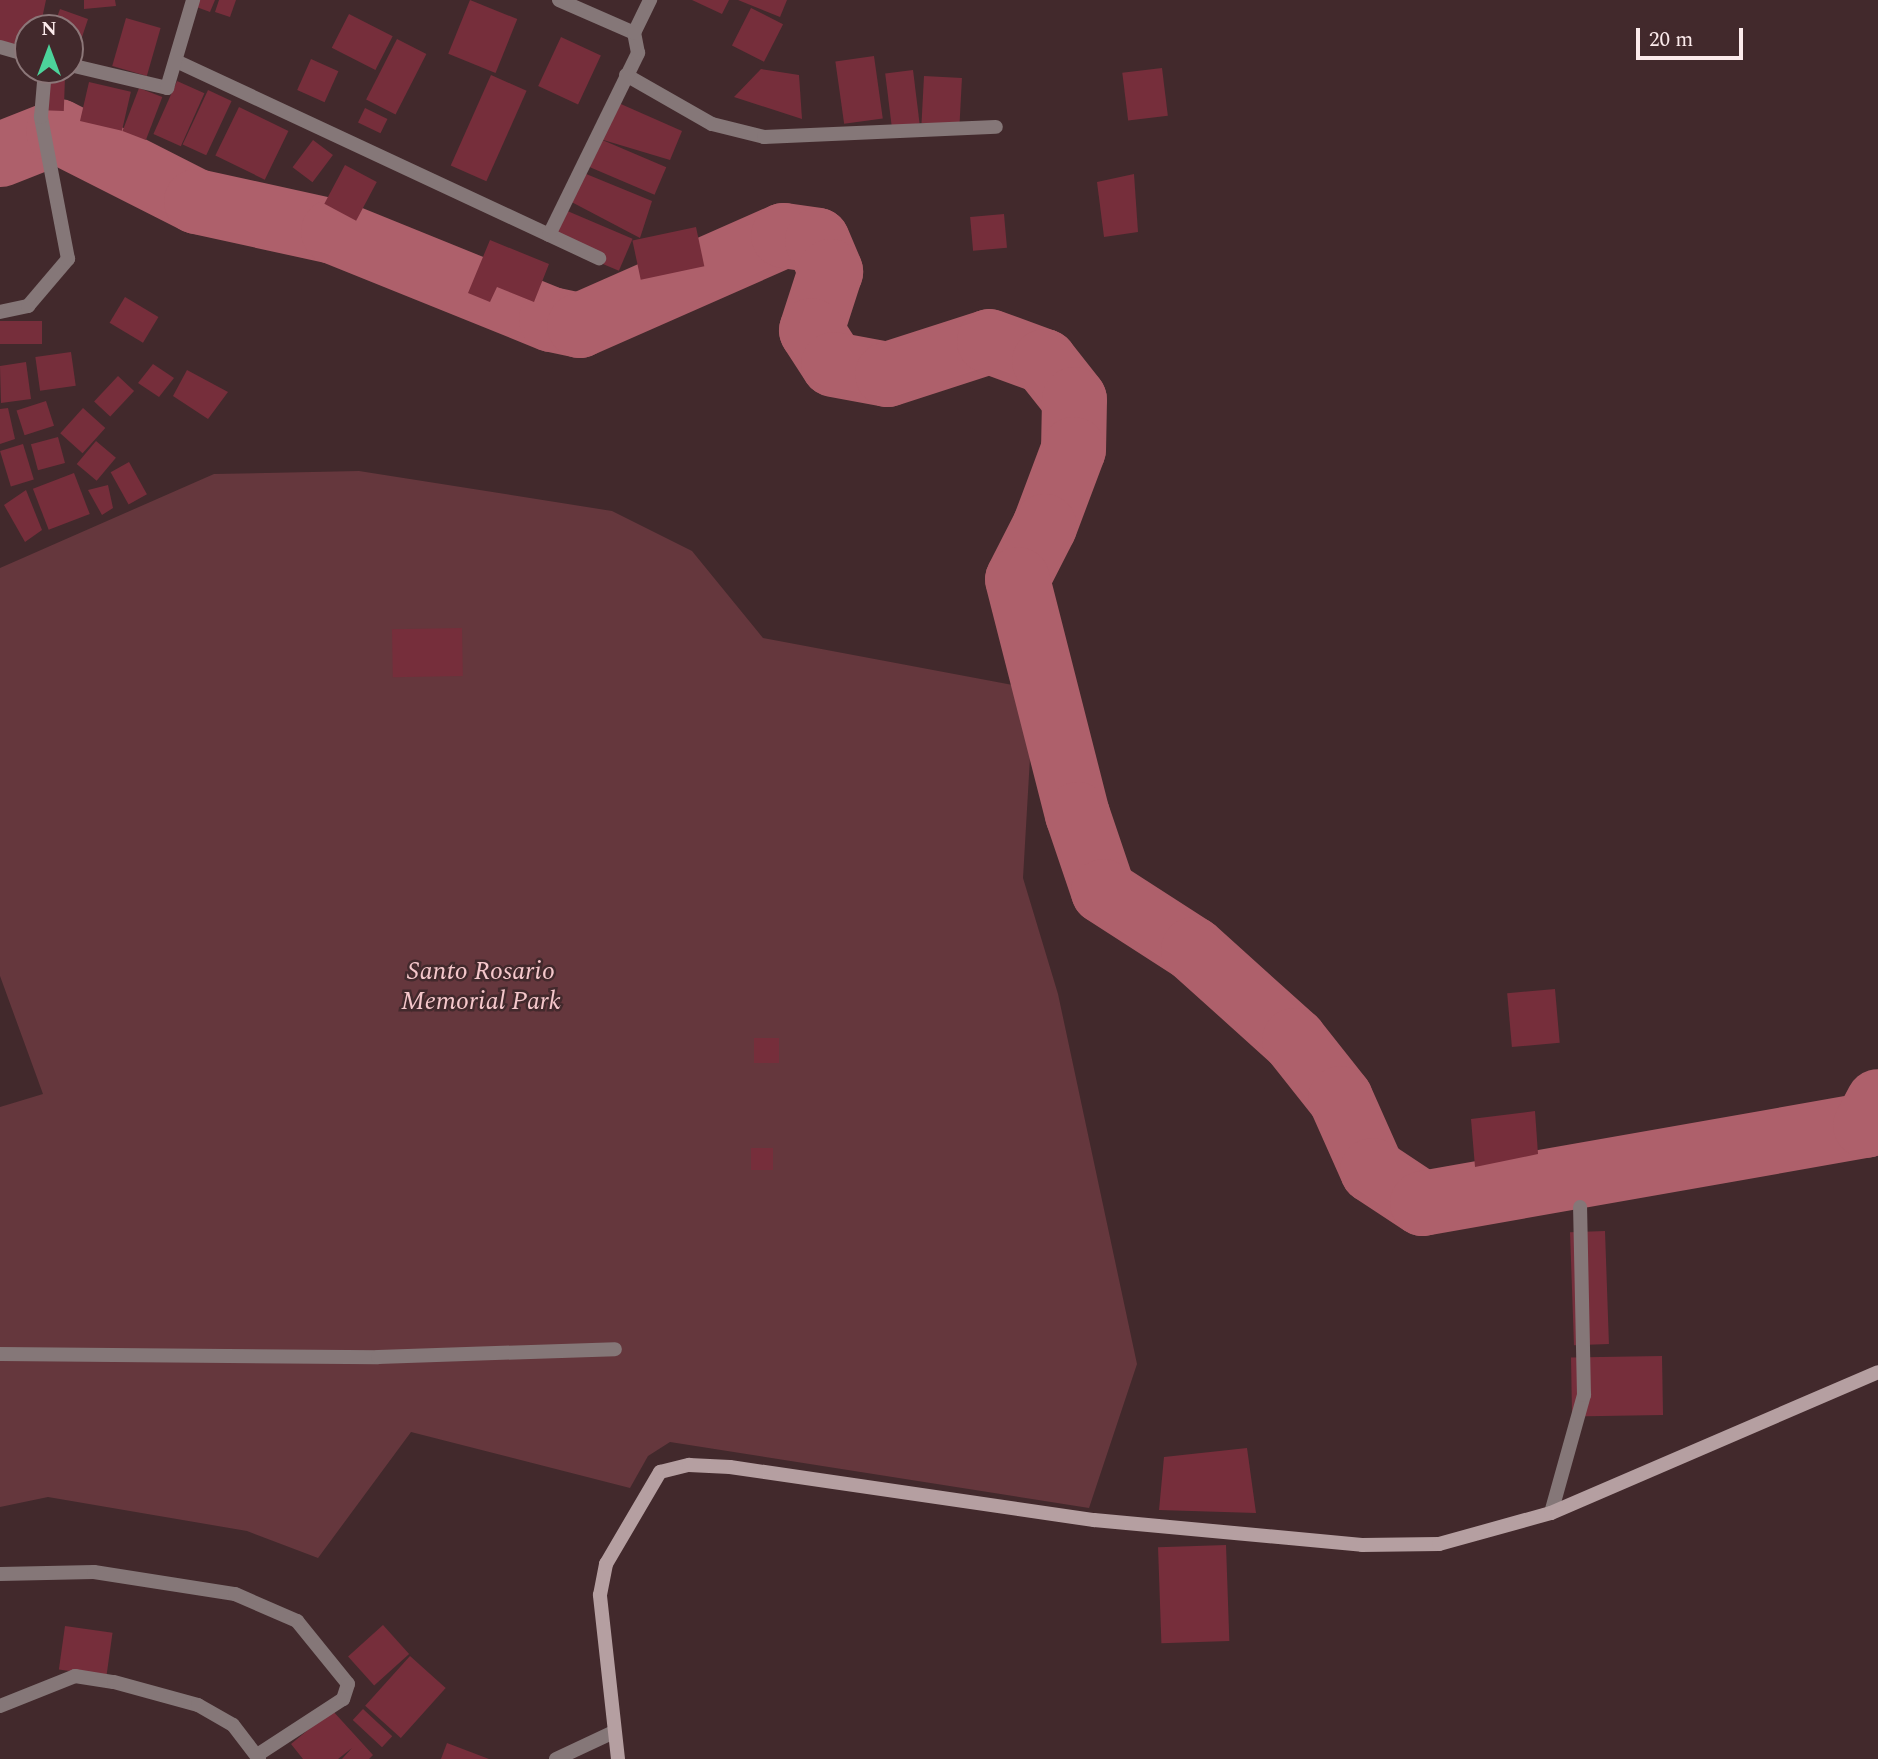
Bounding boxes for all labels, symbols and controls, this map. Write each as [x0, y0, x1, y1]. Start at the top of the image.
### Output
north arrow [14, 14, 84, 84]
scale bar [1640, 14, 1747, 58]
text: N [41, 15, 57, 44]
text: 20 m [1649, 24, 1693, 56]
park label: Santo Rosario Memorial Park [401, 956, 561, 1018]

